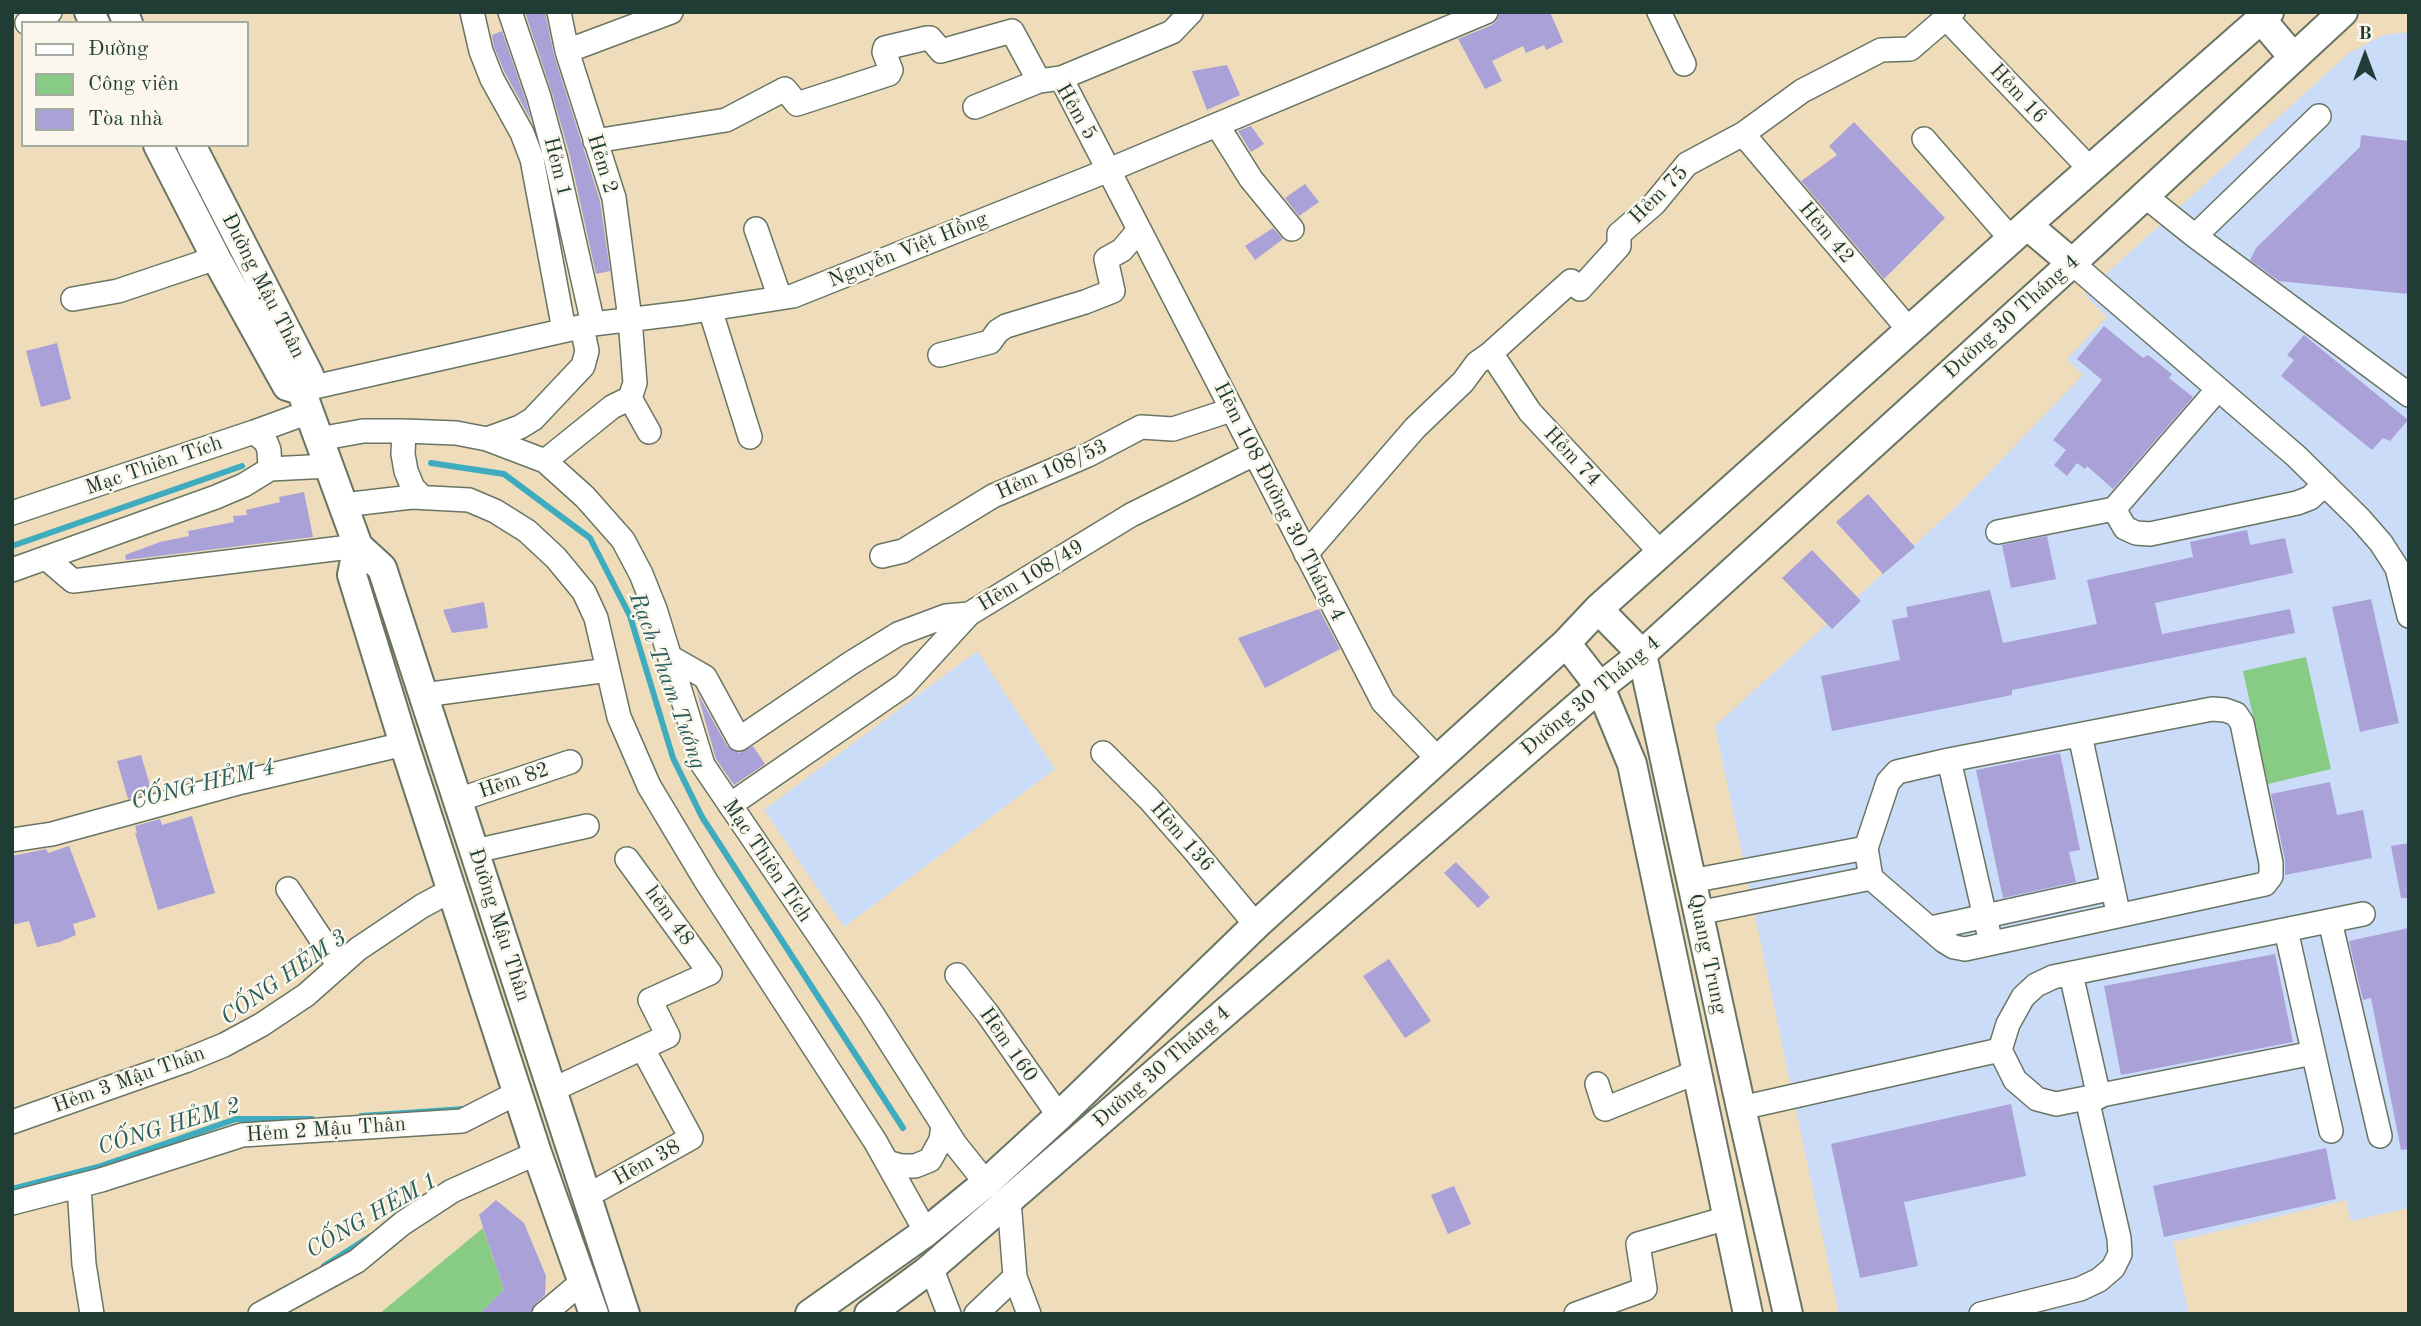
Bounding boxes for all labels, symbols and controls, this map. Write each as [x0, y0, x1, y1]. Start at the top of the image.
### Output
legend [21, 21, 248, 147]
north arrow [2330, 21, 2400, 91]
text: B [2358, 25, 2372, 44]
text: Đường [88, 39, 148, 60]
street label: Hẻm 16 [1984, 59, 2052, 129]
text: Công viên [88, 74, 179, 95]
street label: Hẻm 5 [1050, 79, 1102, 145]
text: Tòa nhà [88, 109, 163, 130]
street label: Hẻm 2 [581, 131, 623, 197]
street label: Hẻm 1 [537, 134, 577, 200]
street label: Hẻm 75 [1624, 160, 1694, 230]
street label: Hẻm 42 [1793, 197, 1859, 269]
street label: Nguyễn Việt Hồng [825, 206, 991, 294]
street label: Đường Mậu Thân [216, 209, 310, 363]
street label: Đường 30 Tháng 4 [1939, 249, 2085, 385]
street label: Hẽm 108 Đường 30 Tháng 4 [1208, 378, 1350, 626]
street label: Hẻm 74 [1538, 422, 1606, 492]
street label: Mạc Thiên Tích [82, 431, 226, 501]
street label: Hẻm 108/53 [992, 434, 1112, 506]
street label: Hẽm 108/49 [973, 535, 1089, 617]
water label: Rạch Tham Tướng [622, 589, 712, 773]
street label: Đường 30 Tháng 4 [1516, 630, 1666, 762]
water label: CỐNG HẺM 4 [128, 754, 278, 816]
street label: Hẽm 82 [475, 757, 553, 805]
street label: Mạc Thiên Tích [717, 795, 817, 927]
street label: Hẽm 136 [1145, 797, 1219, 877]
street label: Đường Mậu Thân [462, 845, 536, 1005]
street label: hẻm 48 [639, 881, 699, 951]
street label: Quang Trung [1682, 892, 1732, 1016]
water label: CỐNG HẺM 3 [216, 924, 352, 1032]
street label: Đường 30 Tháng 4 [1088, 1000, 1236, 1134]
street label: Hẽm 160 [973, 1003, 1043, 1087]
street label: Hẻm 3 Mậu Thân [50, 1041, 208, 1119]
water label: CỐNG HẺM 2 [94, 1092, 244, 1162]
street label: Hẻm 2 Mậu Thân [245, 1112, 407, 1148]
street label: Hẽm 38 [609, 1134, 685, 1192]
water label: CỐNG HẺM 1 [301, 1167, 443, 1265]

